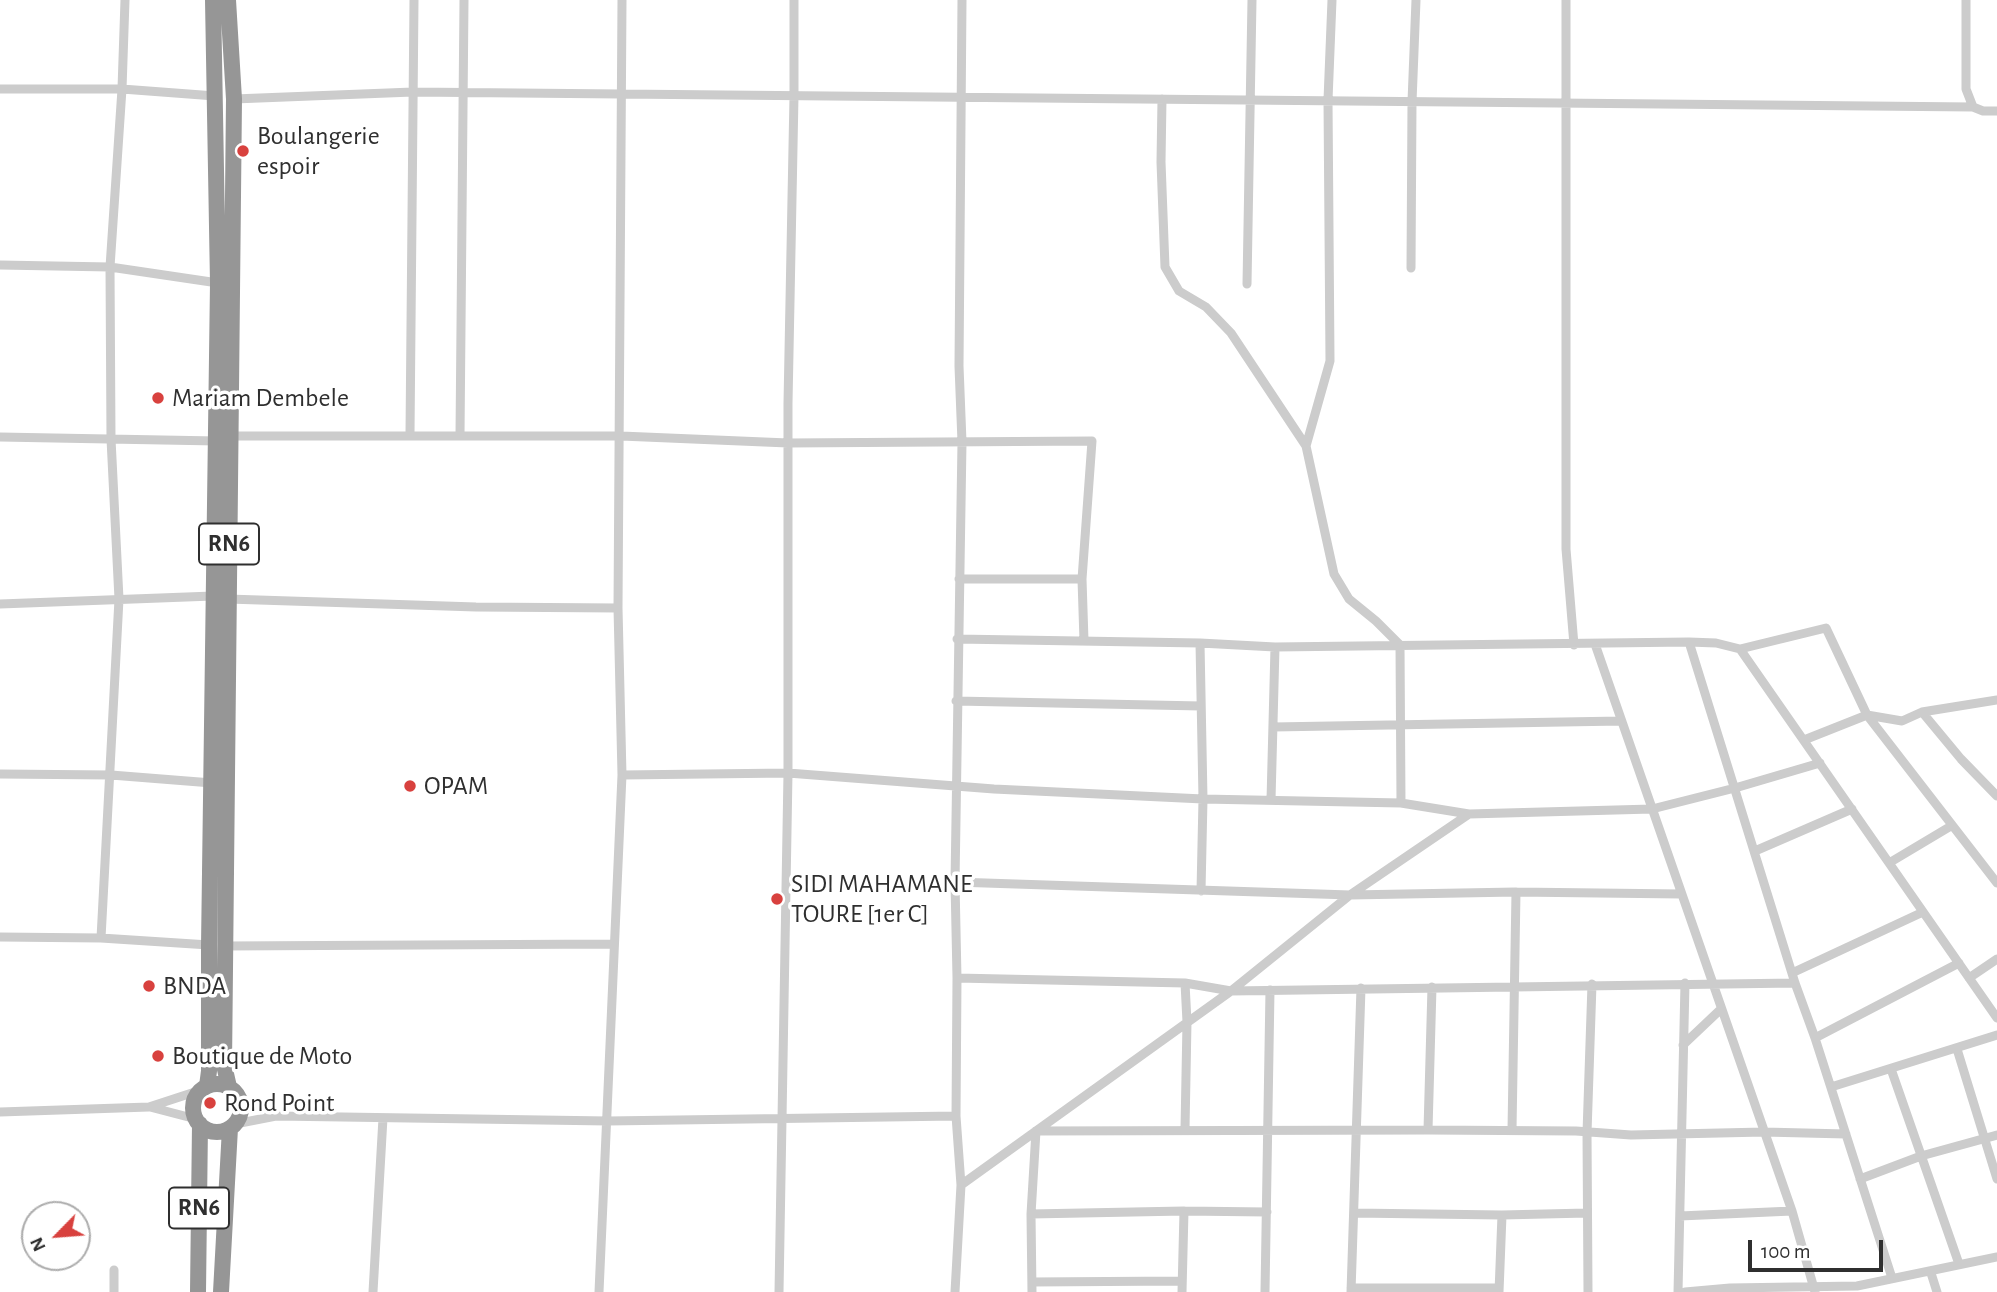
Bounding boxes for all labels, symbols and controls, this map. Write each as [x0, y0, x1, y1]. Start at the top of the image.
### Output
place label: Boulangerie espoir [257, 120, 380, 182]
marker: Boulangerie espoir [235, 143, 251, 159]
place label: Mariam Dembele [172, 382, 349, 414]
marker: Mariam Dembele [150, 390, 166, 406]
road number: RN6 [199, 524, 259, 564]
place label: OPAM [424, 770, 488, 802]
marker: OPAM [402, 778, 418, 794]
place label: SIDI MAHAMANE TOURE [1er C] [791, 868, 972, 930]
marker: SIDI MAHAMANE TOURE [1er C] [769, 891, 785, 907]
place label: BNDA [163, 970, 226, 1002]
marker: BNDA [141, 978, 157, 994]
place label: Boutique de Moto [172, 1040, 352, 1072]
marker: Boutique de Moto [150, 1048, 166, 1064]
place label: Rond Point [224, 1087, 334, 1119]
marker: Rond Point [202, 1095, 218, 1111]
road number: RN6 [169, 1188, 229, 1228]
north arrow [21, 1201, 91, 1271]
scale bar [1752, 1226, 1887, 1270]
text: N [27, 1234, 50, 1254]
text: 100 m [1761, 1241, 1811, 1262]

